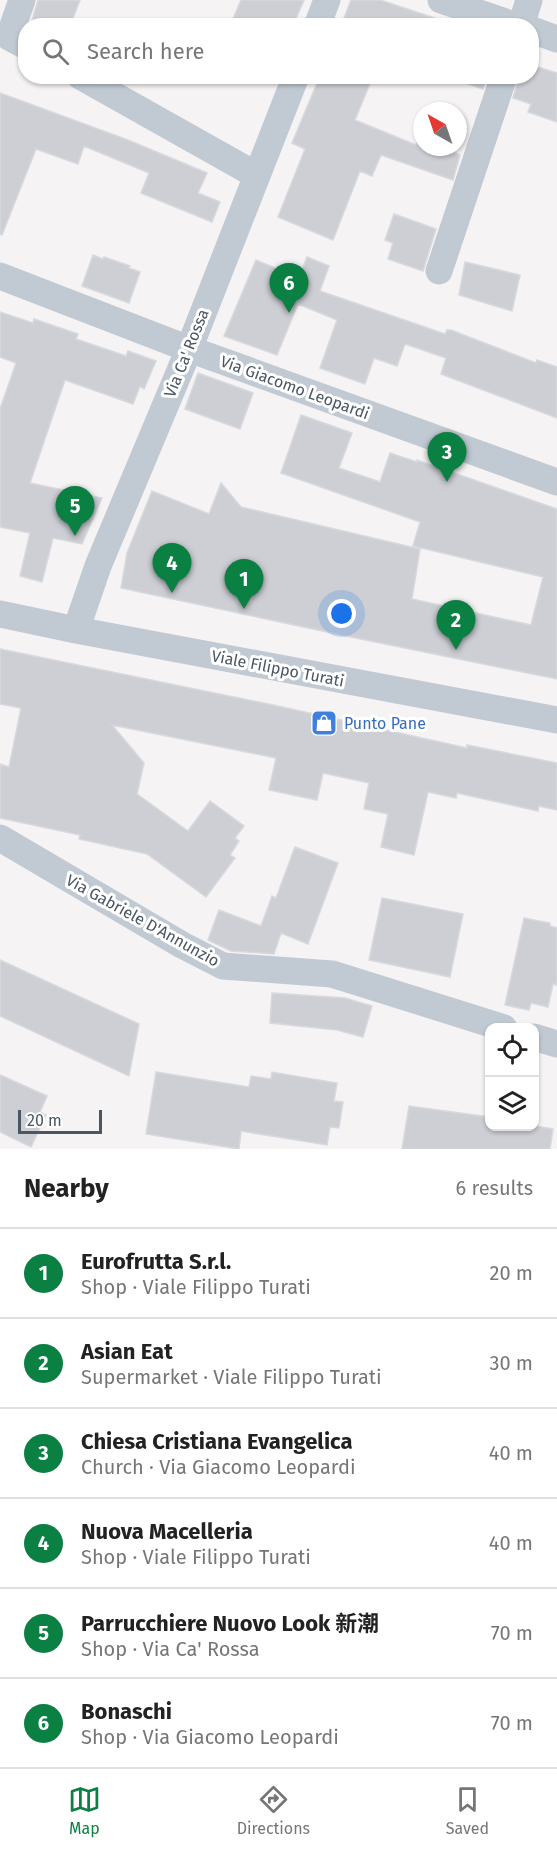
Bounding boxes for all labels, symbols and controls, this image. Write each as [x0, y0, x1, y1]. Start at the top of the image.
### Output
search box [18, 18, 539, 84]
icon: search [39, 35, 72, 68]
text: Search here [87, 38, 205, 65]
north arrow [413, 102, 467, 156]
pin: 6 [270, 264, 308, 313]
street label: Via Ca' Rossa [160, 306, 213, 400]
street label: Via Giacomo Leopardi [218, 352, 372, 423]
pin: 3 [428, 432, 466, 482]
pin: 5 [56, 486, 94, 536]
pin: 4 [152, 544, 192, 593]
pin: 1 [224, 560, 264, 609]
your location [327, 599, 356, 628]
pin: 2 [436, 600, 476, 650]
street label: Viale Filippo Turati [210, 646, 346, 691]
shop icon: Punto Pane [309, 708, 339, 738]
place label: Punto Pane [344, 714, 426, 733]
street label: Via Gabriele D'Annunzio [63, 870, 223, 971]
map controls [485, 1023, 539, 1131]
button: locate [485, 1023, 539, 1077]
button: layers [485, 1077, 539, 1131]
scale bar [18, 1107, 102, 1134]
text: 20 m [27, 1111, 62, 1130]
text: Nearby [24, 1173, 109, 1204]
text: 6 results [456, 1176, 533, 1200]
text: Eurofrutta S.r.l. [81, 1248, 231, 1275]
text: 1 [39, 1261, 48, 1285]
text: 20 m [490, 1261, 533, 1285]
text: Shop · Viale Filippo Turati [81, 1275, 311, 1299]
text: Asian Eat [81, 1338, 173, 1365]
text: 2 [38, 1351, 49, 1375]
text: 30 m [489, 1351, 533, 1375]
text: Supermarket · Viale Filippo Turati [81, 1365, 382, 1389]
text: Chiesa Cristiana Evangelica [81, 1428, 352, 1455]
text: 3 [38, 1441, 49, 1465]
text: 40 m [489, 1441, 533, 1465]
text: Church · Via Giacomo Leopardi [81, 1455, 356, 1479]
text: Nuova Macelleria [81, 1518, 253, 1545]
text: 4 [38, 1531, 49, 1555]
text: 40 m [489, 1531, 533, 1555]
text: Shop · Viale Filippo Turati [81, 1545, 311, 1569]
text: Parrucchiere Nuovo Look 新潮 [81, 1610, 379, 1637]
text: 5 [38, 1621, 49, 1645]
text: 70 m [491, 1621, 533, 1645]
text: Shop · Via Ca' Rossa [81, 1637, 260, 1661]
text: Bonaschi [81, 1698, 172, 1725]
text: 6 [38, 1711, 49, 1735]
text: 70 m [491, 1711, 533, 1735]
text: Shop · Via Giacomo Leopardi [81, 1725, 339, 1749]
tab: Map [68, 1783, 101, 1838]
tab: Directions [237, 1783, 310, 1838]
tab: Saved [446, 1783, 489, 1838]

